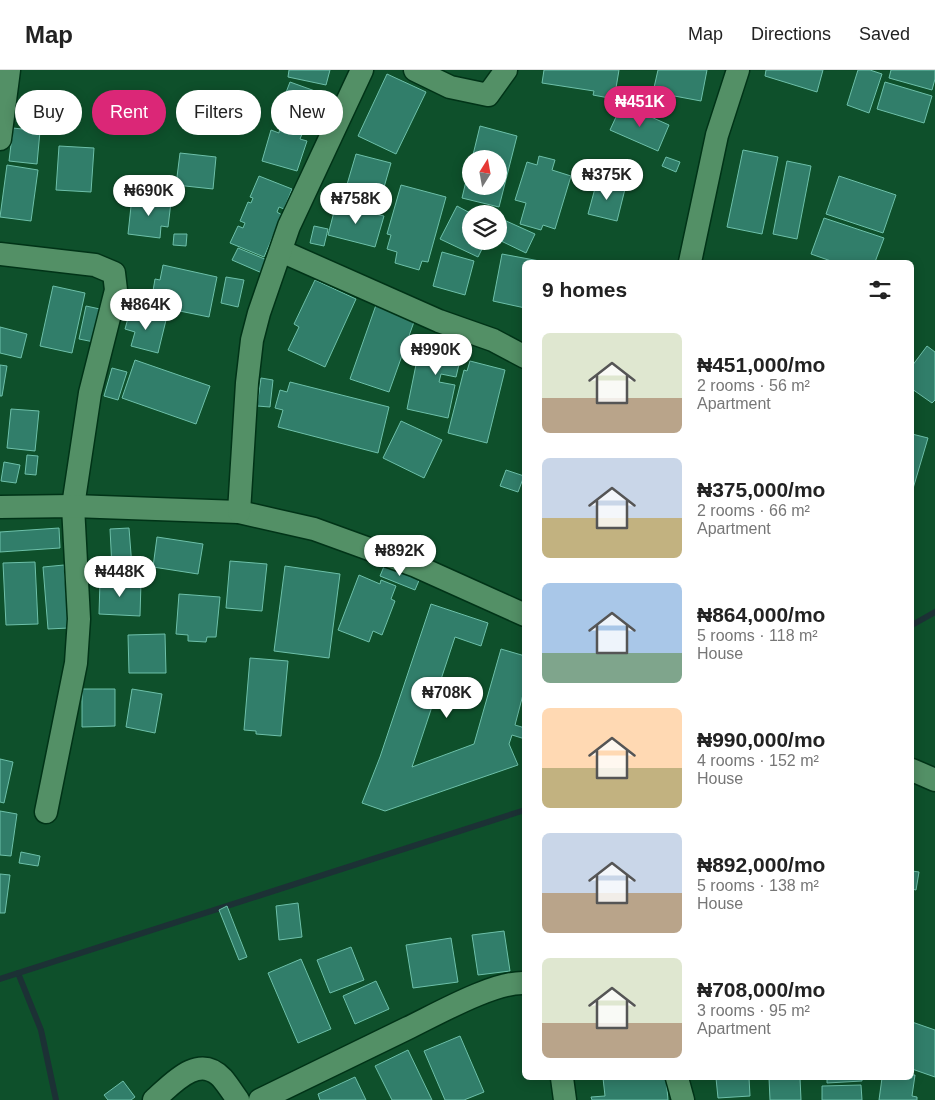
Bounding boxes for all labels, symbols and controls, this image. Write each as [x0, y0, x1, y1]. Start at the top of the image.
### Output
text: Map [25, 21, 73, 48]
text: Map [688, 24, 723, 44]
text: Directions [751, 24, 831, 44]
text: Saved [859, 24, 910, 44]
pin: ₦451K [605, 85, 675, 128]
chip: Buy [15, 90, 82, 135]
chip: Rent [92, 90, 166, 135]
chip: Filters [176, 90, 261, 135]
chip: New [271, 90, 343, 135]
text: ₦451K [615, 93, 665, 110]
north arrow [462, 150, 508, 195]
map controls [462, 150, 507, 250]
pin: ₦375K [572, 158, 642, 201]
text: ₦375K [582, 166, 632, 183]
pin: ₦690K [114, 174, 184, 217]
text: ₦690K [124, 182, 174, 199]
pin: ₦758K [321, 182, 391, 225]
text: ₦758K [331, 190, 381, 207]
button: layers [462, 205, 507, 250]
icon: filters [866, 276, 894, 304]
text: 9 homes [542, 278, 627, 301]
pin: ₦864K [111, 288, 181, 331]
text: ₦864K [121, 296, 171, 313]
pin: ₦990K [401, 334, 471, 376]
text: ₦990K [411, 341, 461, 358]
icon: home [582, 353, 642, 413]
text: ₦451,000/mo [697, 353, 825, 376]
text: 2 rooms · 56 m² [697, 377, 810, 394]
text: Apartment [697, 395, 771, 412]
icon: home [582, 478, 642, 538]
text: ₦375,000/mo [697, 478, 825, 501]
text: 2 rooms · 66 m² [697, 502, 810, 519]
text: Apartment [697, 520, 771, 537]
pin: ₦892K [365, 534, 435, 577]
text: ₦892K [375, 542, 425, 559]
pin: ₦448K [85, 556, 155, 598]
text: ₦448K [95, 563, 145, 580]
icon: home [582, 603, 642, 663]
text: ₦864,000/mo [697, 603, 825, 626]
text: 5 rooms · 118 m² [697, 627, 818, 644]
text: House [697, 645, 743, 662]
pin: ₦708K [412, 676, 482, 719]
text: ₦708K [422, 684, 472, 701]
icon: home [582, 728, 642, 788]
text: ₦990,000/mo [697, 728, 825, 751]
text: 4 rooms · 152 m² [697, 752, 819, 769]
text: House [697, 770, 743, 787]
icon: home [582, 853, 642, 913]
text: ₦892,000/mo [697, 853, 825, 876]
text: 5 rooms · 138 m² [697, 877, 819, 894]
text: House [697, 895, 743, 912]
icon: home [582, 978, 642, 1038]
text: ₦708,000/mo [697, 978, 825, 1001]
text: 3 rooms · 95 m² [697, 1002, 810, 1019]
text: Apartment [697, 1020, 771, 1037]

